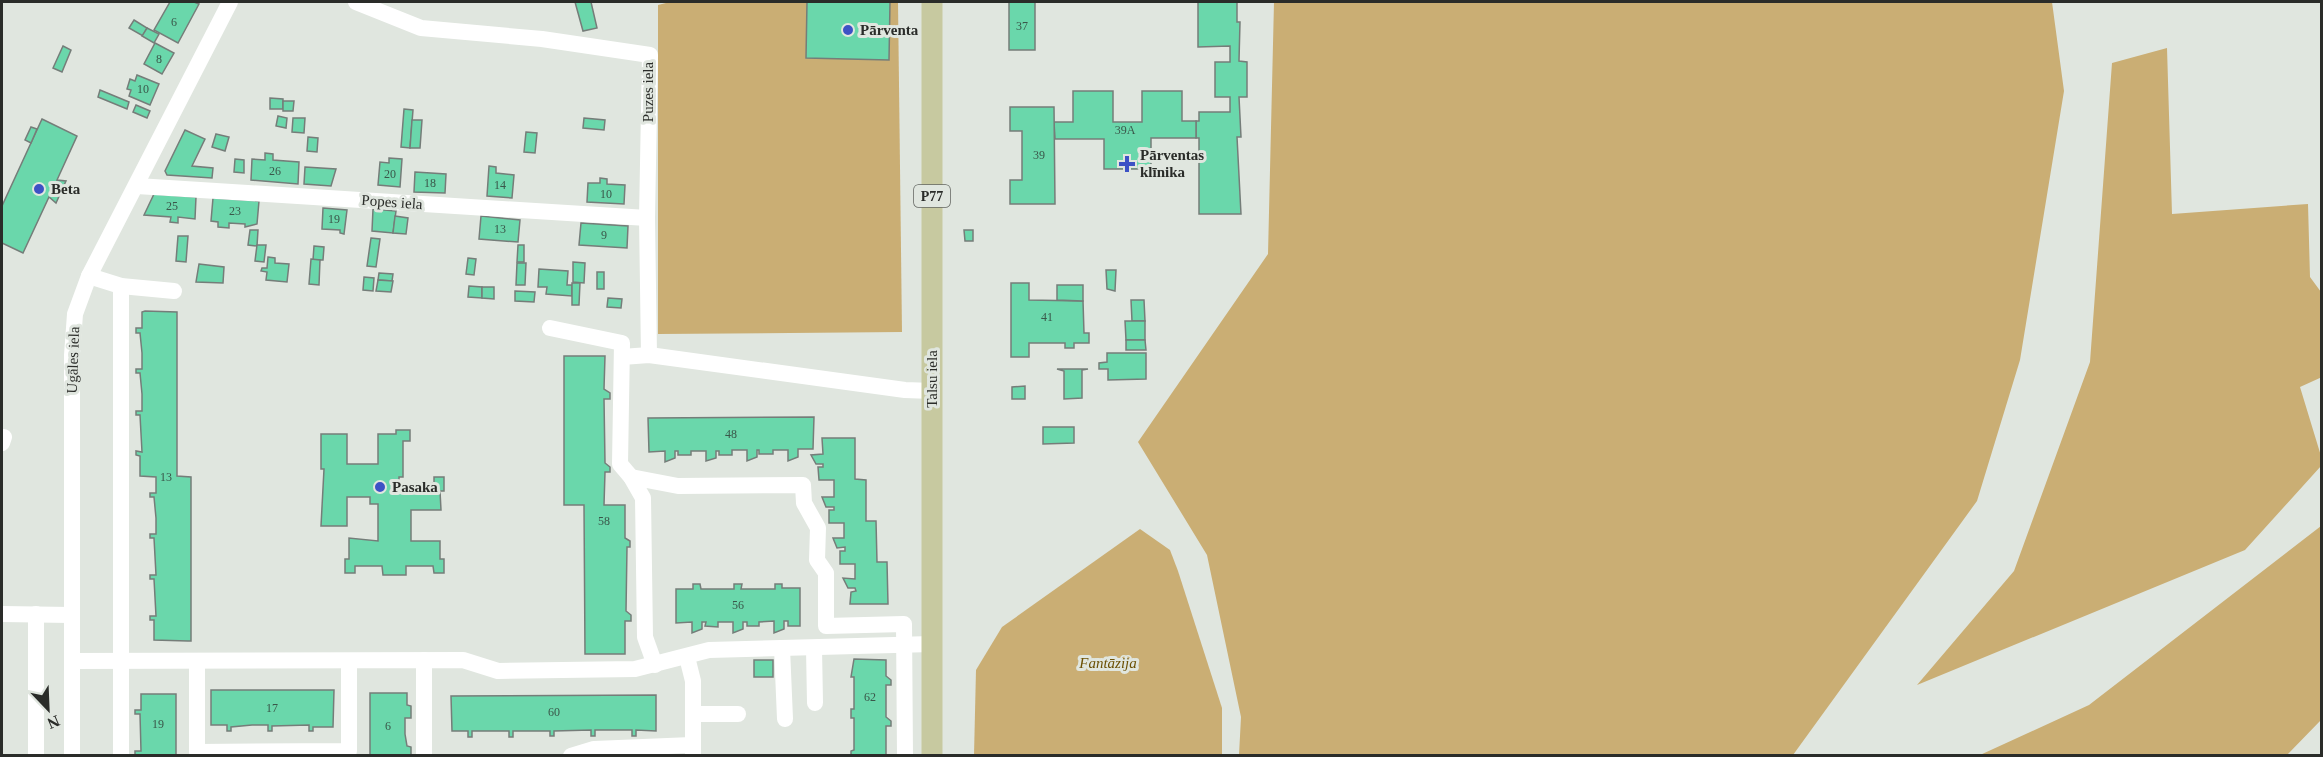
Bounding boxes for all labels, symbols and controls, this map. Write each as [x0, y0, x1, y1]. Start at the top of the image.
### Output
house number: 6 [171, 15, 177, 29]
house number: 37 [1016, 19, 1028, 33]
place label: Pārventa [860, 22, 919, 38]
marker: Pārventa [841, 23, 855, 37]
house number: 8 [156, 52, 162, 66]
street label: Puzes iela [640, 61, 656, 122]
house number: 10 [137, 82, 149, 96]
house number: 39A [1115, 123, 1136, 137]
place label: Pārventas klīnika [1140, 147, 1204, 180]
house number: 39 [1033, 148, 1045, 162]
marker: Pārventas klīnika [1118, 155, 1136, 173]
house number: 26 [269, 164, 281, 178]
house number: 20 [384, 167, 396, 181]
house number: 18 [424, 176, 436, 190]
house number: 14 [494, 178, 506, 192]
place label: Beta [51, 181, 81, 197]
marker: Beta [32, 182, 46, 196]
road number: P77 [914, 185, 950, 207]
house number: 10 [600, 187, 612, 201]
street label: Popes iela [361, 192, 423, 212]
house number: 25 [166, 199, 178, 213]
house number: 23 [229, 204, 241, 218]
house number: 19 [328, 212, 340, 226]
house number: 13 [494, 222, 506, 236]
house number: 9 [601, 228, 607, 242]
house number: 41 [1041, 310, 1053, 324]
street label: Ugāles iela [64, 326, 82, 394]
street label: Talsu iela [924, 350, 940, 408]
house number: 48 [725, 427, 737, 441]
house number: 13 [160, 470, 172, 484]
place label: Pasaka [392, 479, 438, 495]
marker: Pasaka [373, 480, 387, 494]
house number: 58 [598, 514, 610, 528]
house number: 56 [732, 598, 744, 612]
park label: Fantāzija [1078, 655, 1137, 671]
north arrow [18, 679, 78, 739]
house number: 62 [864, 690, 876, 704]
house number: 17 [266, 701, 278, 715]
house number: 60 [548, 705, 560, 719]
text: N [45, 712, 62, 733]
house number: 19 [152, 717, 164, 731]
house number: 6 [385, 719, 391, 733]

